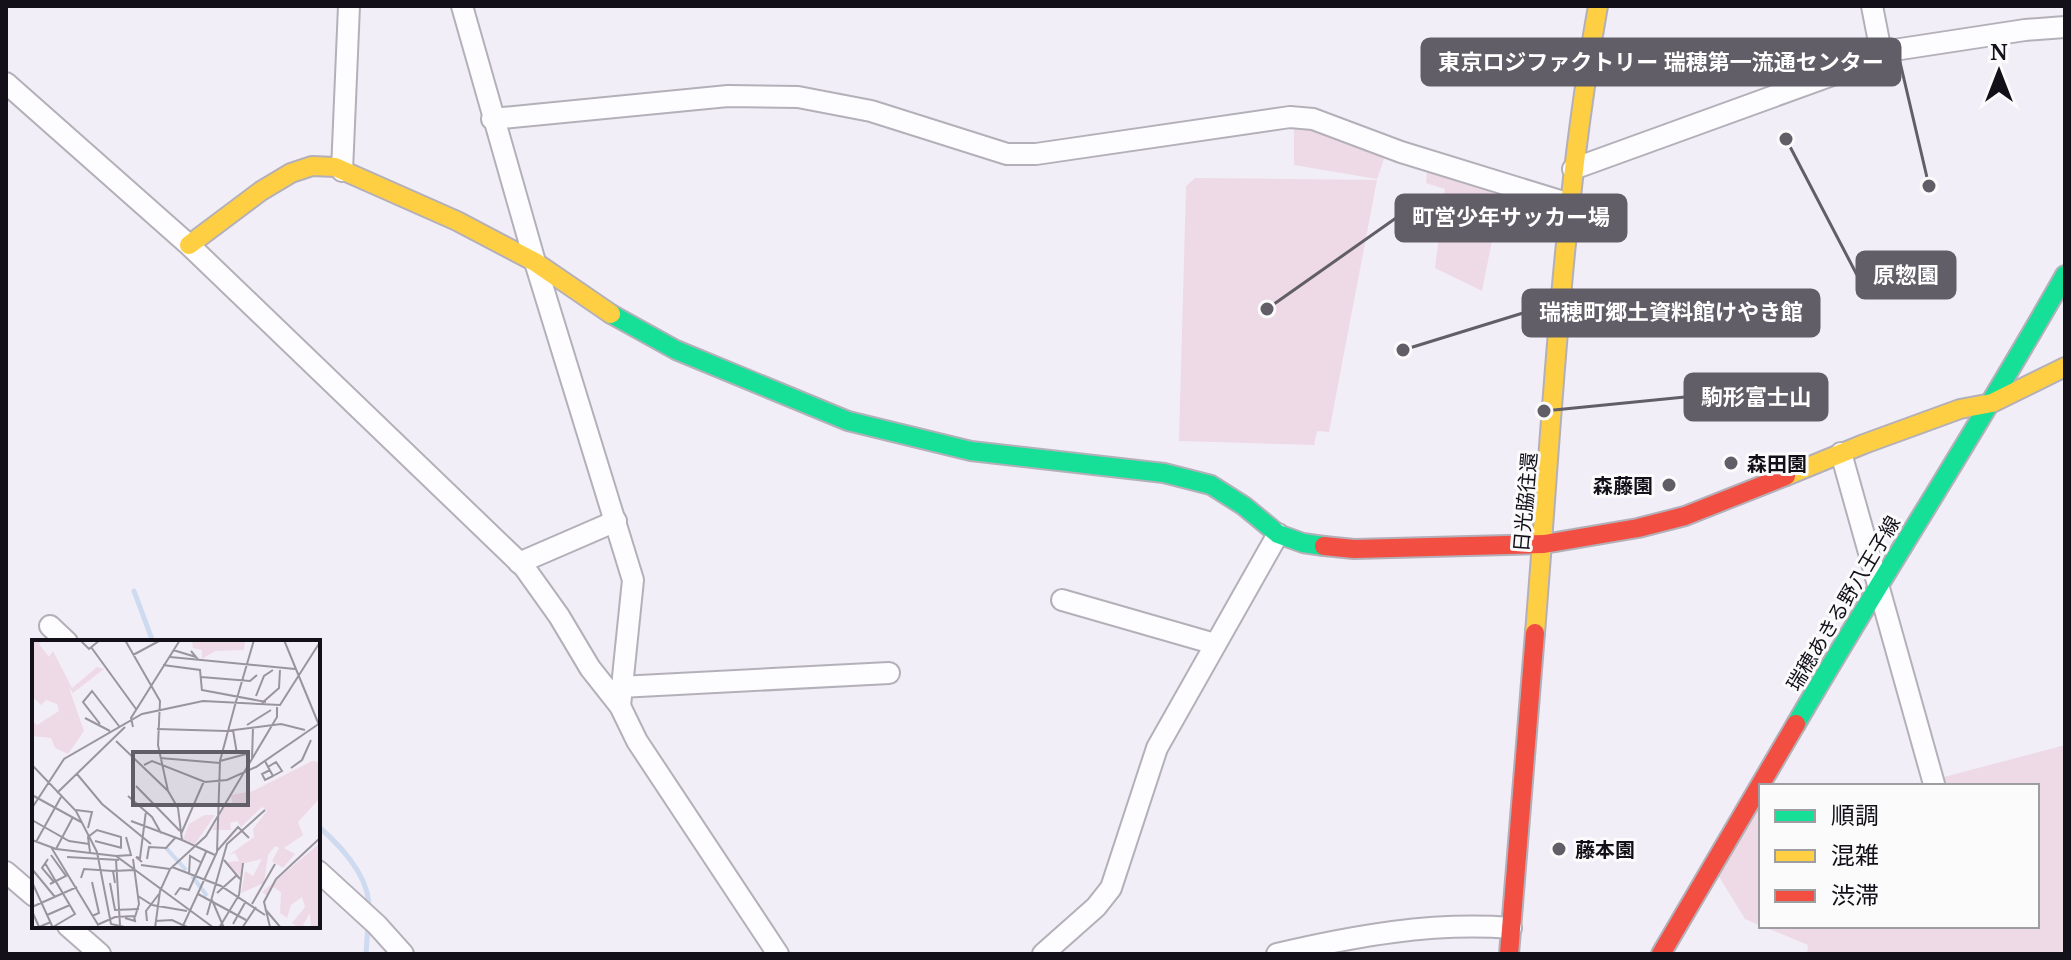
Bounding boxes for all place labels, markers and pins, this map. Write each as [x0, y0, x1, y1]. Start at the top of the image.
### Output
callout: 東京ロジファクトリー 瑞穂第一流通センター [1422, 39, 1900, 85]
callout: 町営少年サッカー場 [1396, 195, 1626, 241]
callout: 原惣園 [1857, 252, 1955, 298]
callout: 瑞穂町郷土資料館けやき館 [1523, 290, 1819, 336]
callout: 駒形富士山 [1685, 374, 1827, 420]
place label: 森田園 [1747, 450, 1807, 477]
marker: 森田園 [1722, 454, 1740, 472]
place label: 森藤園 [1593, 472, 1653, 499]
marker: 森藤園 [1660, 476, 1678, 494]
place label: 藤本園 [1575, 836, 1635, 863]
marker: 藤本園 [1550, 840, 1568, 858]

